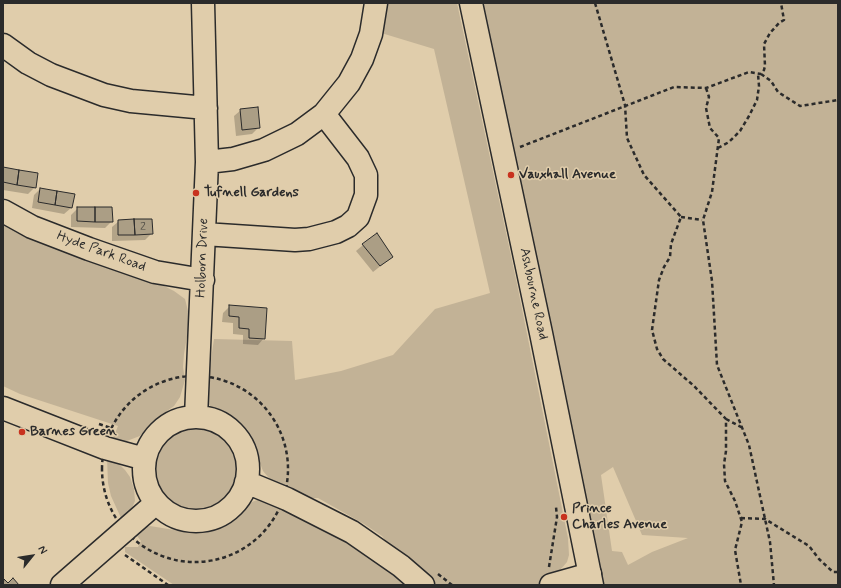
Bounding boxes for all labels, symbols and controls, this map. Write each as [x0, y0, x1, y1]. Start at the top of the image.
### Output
place label: Vauxhall Avenue [519, 167, 616, 183]
marker: Vauxhall Avenue [506, 170, 516, 180]
place label: Tufnell Gardens [204, 185, 299, 201]
marker: Tufnell Gardens [191, 188, 201, 198]
street label: Holborn Drive [193, 218, 213, 298]
house number: 2 [140, 220, 146, 234]
street label: Hyde Park Road [54, 228, 148, 276]
street label: Ashbourne Road [515, 246, 551, 342]
place label: Barnes Green [30, 424, 117, 440]
marker: Barnes Green [17, 427, 27, 437]
place label: Prince Charles Avenue [572, 501, 667, 534]
marker: Prince Charles Avenue [559, 512, 569, 522]
north arrow [12, 536, 52, 576]
text: N [34, 543, 50, 557]

